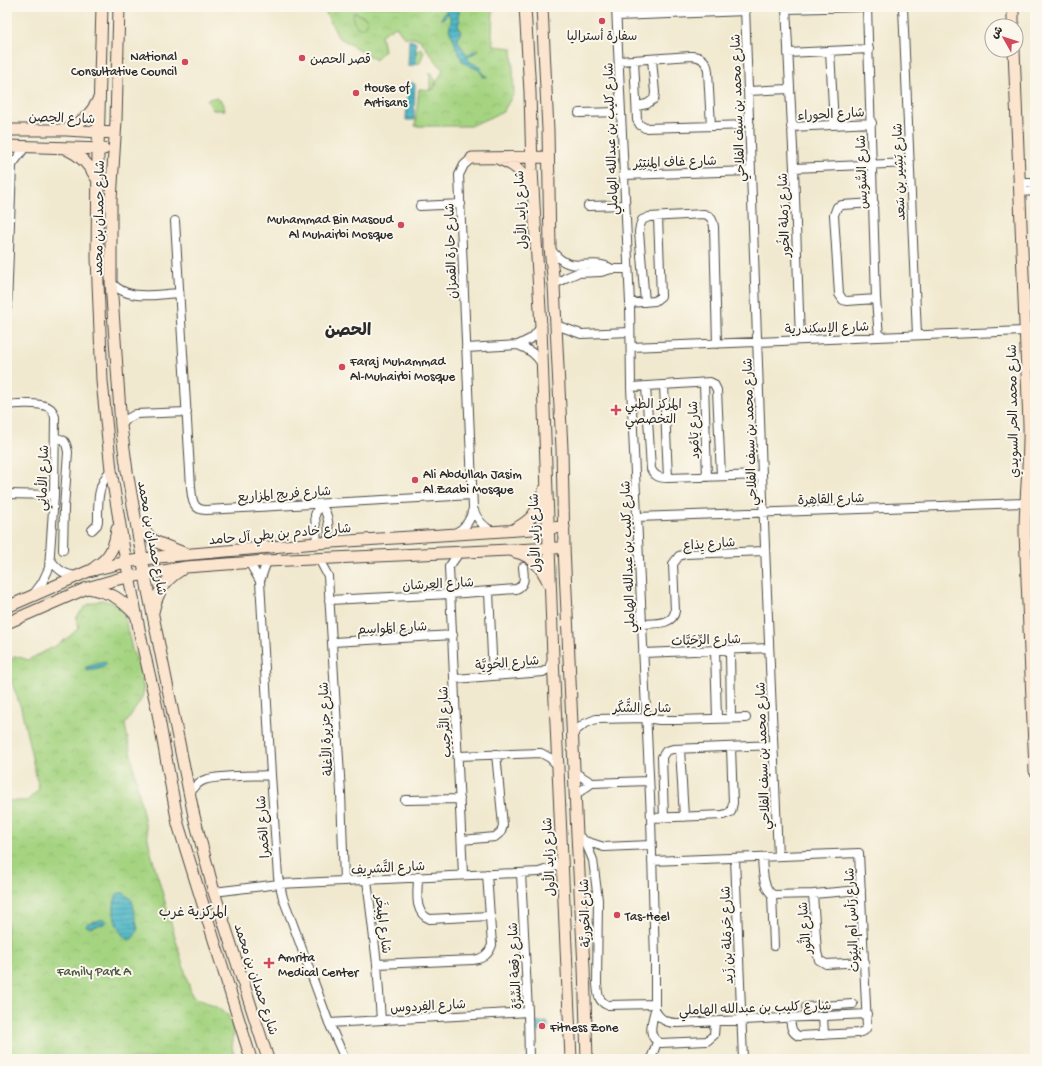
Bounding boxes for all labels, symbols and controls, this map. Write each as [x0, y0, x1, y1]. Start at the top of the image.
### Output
marker: سفارة أستراليا [597, 16, 607, 26]
north arrow [984, 18, 1024, 58]
text: ش [989, 24, 1006, 41]
place label: سفارة أستراليا [567, 28, 637, 45]
street label: شارع محمد بن سيف الفلاحي [729, 34, 752, 182]
place label: National Consultative Council [71, 50, 177, 80]
marker: قصر الحصن [297, 53, 307, 63]
place label: قصر الحصن [310, 53, 371, 68]
marker: National Consultative Council [180, 57, 190, 67]
street label: شارع كليب بن عبدالله الهاملي [602, 62, 625, 215]
place label: House of Artisans [364, 81, 411, 111]
marker: House of Artisans [351, 88, 361, 98]
street label: شارع الحوراء [797, 106, 865, 125]
street label: شارع الحِصن [28, 111, 95, 128]
street label: شارع بَشِير بن سَعد [891, 123, 910, 221]
street label: شارع السُّوَيس [853, 134, 872, 209]
street label: شارع غاف المِنتِثِر [632, 155, 717, 172]
street label: شارع حمدان بن محمد [92, 160, 109, 276]
street label: شارع زايد الأول [510, 170, 532, 250]
street label: شارع رَملة الخُور [773, 173, 794, 258]
street label: شارع حارة القمزان [443, 203, 462, 299]
place label: Muhammad Bin Masoud Al Muhairbi Mosque [267, 213, 394, 243]
marker: Muhammad Bin Masoud Al Muhairbi Mosque [396, 220, 406, 230]
street label: شارع الإسكندرية [785, 321, 870, 338]
district label: الحصن [325, 322, 371, 342]
street label: شارع محمد الحر السويدي [1006, 344, 1023, 478]
place label: Faraj Muhammad Al-Muhairbi Mosque [349, 355, 456, 385]
street label: شارع محمد بن سيف الفلاحي [741, 358, 764, 506]
marker: Faraj Muhammad Al-Muhairbi Mosque [337, 362, 347, 372]
place label: المركز الطبي التخصصي [625, 398, 682, 430]
street label: شارع يَامُود [687, 400, 704, 459]
marker: المركز الطبي التخصصي [610, 404, 622, 416]
street label: شارع الأمانِي [33, 445, 55, 512]
place label: Ali Abdullah Jasim Al Zaabi Mosque [423, 468, 522, 498]
marker: Ali Abdullah Jasim Al Zaabi Mosque [410, 475, 420, 485]
street label: شارع حمدان بن محمد [133, 480, 168, 597]
street label: شارع كليب بن عبدالله الهاملي [619, 480, 642, 633]
street label: شارع فريج المزاريع [237, 485, 332, 507]
street label: شارع القاهِرة [797, 492, 865, 509]
street label: شارع زايد الأول [525, 493, 545, 573]
street label: شارع خادم بن بطي آل حامد [208, 521, 352, 551]
street label: شارع يِذاع [682, 536, 736, 556]
street label: شارع العِرشان [402, 576, 474, 595]
street label: شارع المَواسِم [357, 620, 428, 640]
street label: شارع الرِّحَيَّات [671, 632, 741, 650]
street label: شارع الحُوِيَّة [474, 653, 540, 676]
street label: شارع جزيرة الأغلة [315, 681, 337, 776]
street label: شارع محمد بن سيف الفلاحي [754, 682, 777, 830]
street label: شارع التَّرحِيب [434, 686, 456, 758]
street label: شارع الشُّكُر [612, 697, 671, 717]
street label: شارع الحَمرا [255, 795, 274, 859]
street label: شارع زايد الأول [538, 817, 560, 897]
street label: شارع التَّشرِيف [350, 857, 426, 880]
street label: شارع رَأس أم البِيُوت [841, 867, 865, 973]
street label: شارع الحُوريَّة [576, 878, 595, 948]
street label: شارع حَرمَلة بن زَيد [719, 885, 738, 984]
street label: شارع المِبخَر [370, 893, 395, 955]
street label: شارع النُّور [793, 901, 816, 956]
district label: المركزية غرب [159, 905, 227, 922]
marker: Tas-Heel [612, 910, 622, 920]
place label: Tas-Heel [624, 910, 670, 925]
street label: شارع حمدان بن محمد [230, 922, 280, 1037]
street label: شارع رِقعة السِّرَّة [506, 922, 527, 1010]
place label: Amrita Medical Center [278, 951, 360, 981]
marker: Amrita Medical Center [263, 957, 275, 969]
park label: Family Park A [56, 965, 132, 980]
street label: شارع الفِردوس [390, 998, 466, 1017]
street label: شارع كليب بن عبدالله الهاملي [679, 999, 832, 1022]
marker: Fitness Zone [537, 1021, 547, 1031]
place label: Fitness Zone [549, 1021, 619, 1036]

